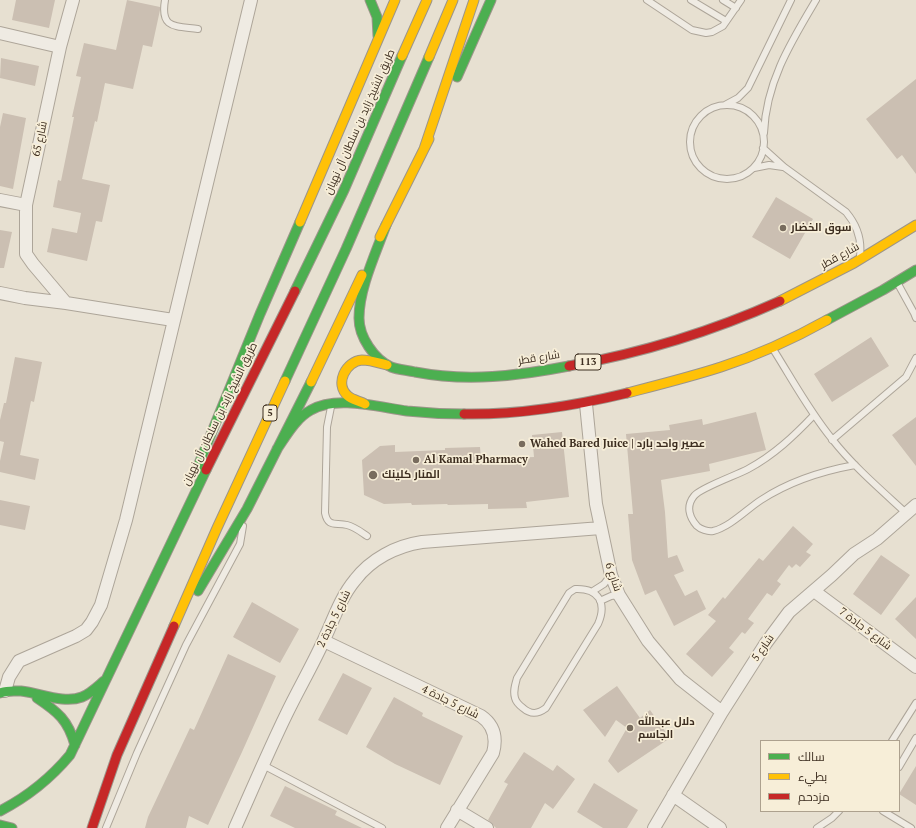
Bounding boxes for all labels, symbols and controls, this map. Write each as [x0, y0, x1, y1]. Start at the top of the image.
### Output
street label: طريق الشيخ زايد بن سلطان آل نهيان [322, 47, 398, 197]
street label: شارع 65 [30, 120, 50, 158]
place label: سوق الخضار [791, 221, 852, 235]
marker: سوق الخضار [778, 223, 788, 233]
street label: شارع قطر [818, 240, 862, 272]
street label: طريق الشيخ زايد بن سلطان آل نهيان [180, 340, 260, 488]
street label: شارع قطر [517, 348, 561, 368]
road number: 113 [575, 354, 601, 370]
road number: 5 [263, 405, 277, 421]
place label: Wahed Bared Juice | عصير واحد بارد [530, 437, 705, 451]
marker: Wahed Bared Juice | عصير واحد بارد [517, 439, 527, 449]
place label: Al Kamal Pharmacy [424, 453, 528, 467]
marker: Al Kamal Pharmacy [411, 455, 421, 465]
place label: المنار كلينك [382, 468, 440, 482]
marker: المنار كلينك [367, 469, 379, 481]
street label: شارع 6 [602, 561, 624, 593]
street label: شارع 5 جادة 2 [314, 588, 354, 650]
street label: شارع 5 جادة 7 [836, 605, 894, 653]
street label: شارع 5 [749, 632, 777, 664]
street label: شارع 5 جادة 4 [419, 682, 481, 722]
place label: دلال عبدالله الجاسم [638, 715, 695, 741]
marker: دلال عبدالله الجاسم [625, 723, 635, 733]
legend [760, 740, 900, 812]
text: سالك [798, 749, 825, 764]
text: بطيء [798, 769, 827, 784]
text: مزدحم [798, 789, 830, 804]

